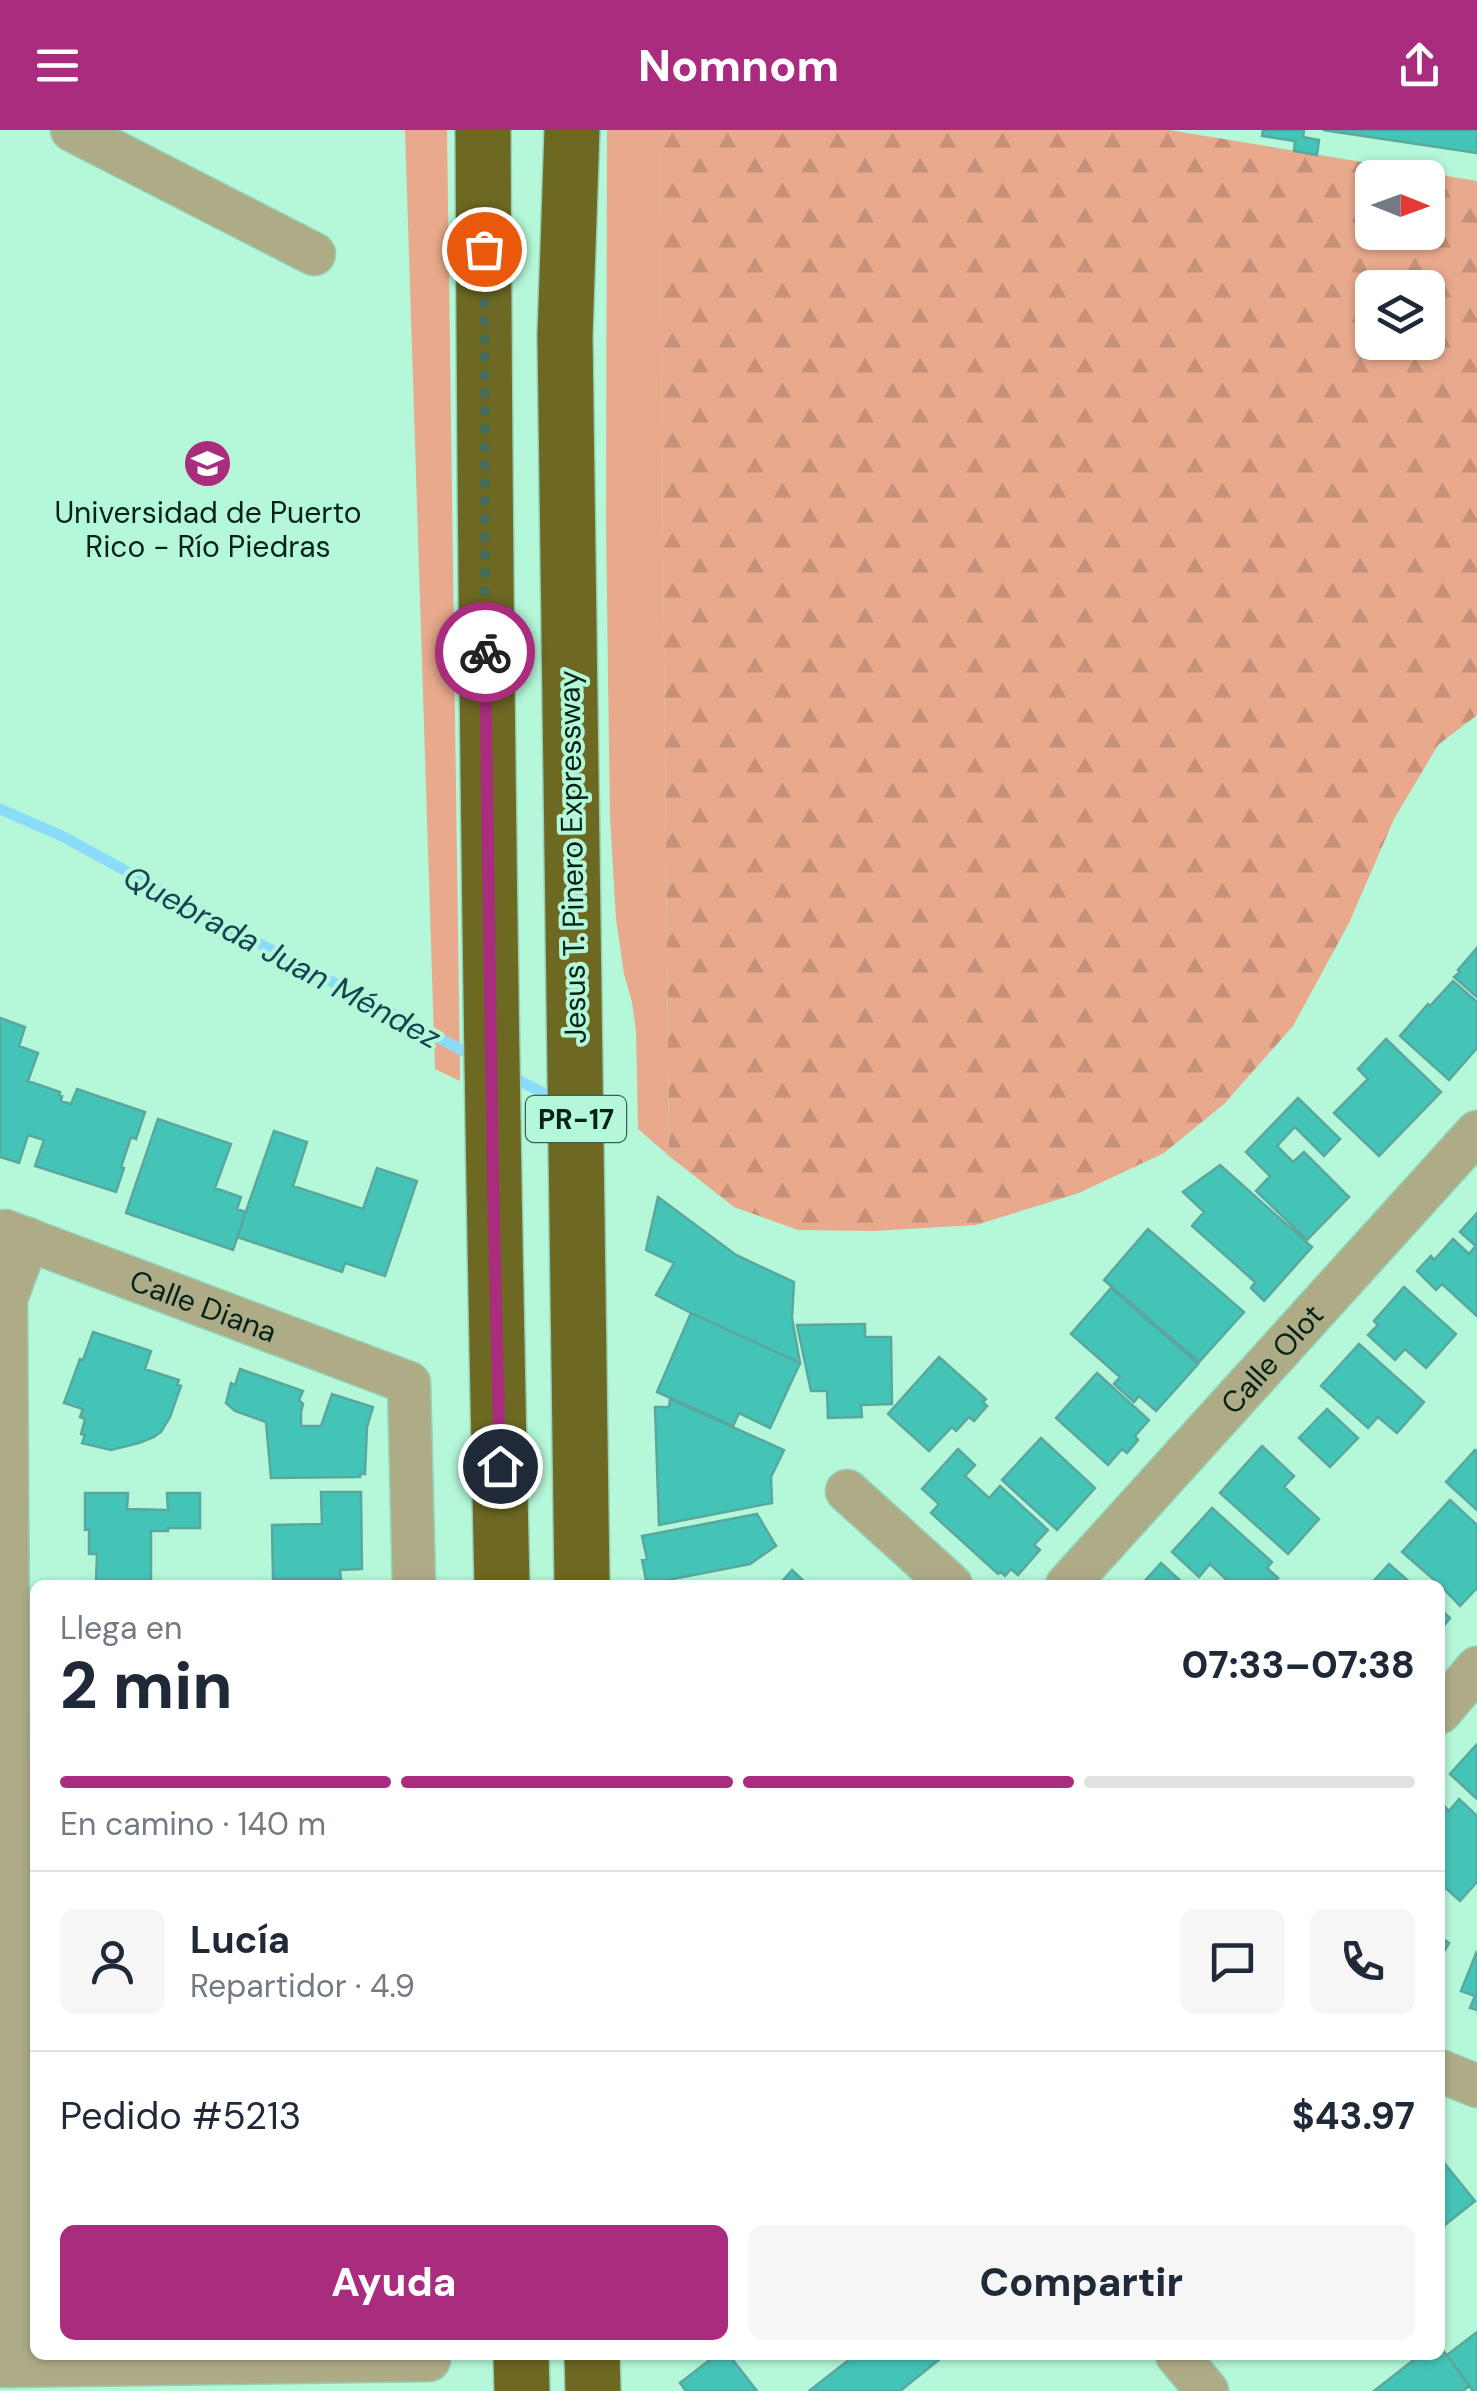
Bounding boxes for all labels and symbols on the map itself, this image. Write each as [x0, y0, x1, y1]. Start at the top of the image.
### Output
north arrow [1355, 160, 1445, 250]
pin [442, 207, 527, 292]
school or university icon: Universidad de Puerto Rico - Río Piedras [182, 437, 234, 489]
place label: Universidad de Puerto Rico - Río Piedras [54, 493, 362, 566]
courier [435, 602, 535, 702]
street label: Jesus T. Pinero Expressway [549, 670, 595, 1044]
water label: Quebrada Juan Méndez [116, 856, 448, 1059]
road number: PR-17 [526, 1096, 626, 1142]
street label: Calle Diana [124, 1260, 282, 1351]
street label: Calle Olot [1212, 1296, 1331, 1422]
pin [458, 1424, 543, 1509]

